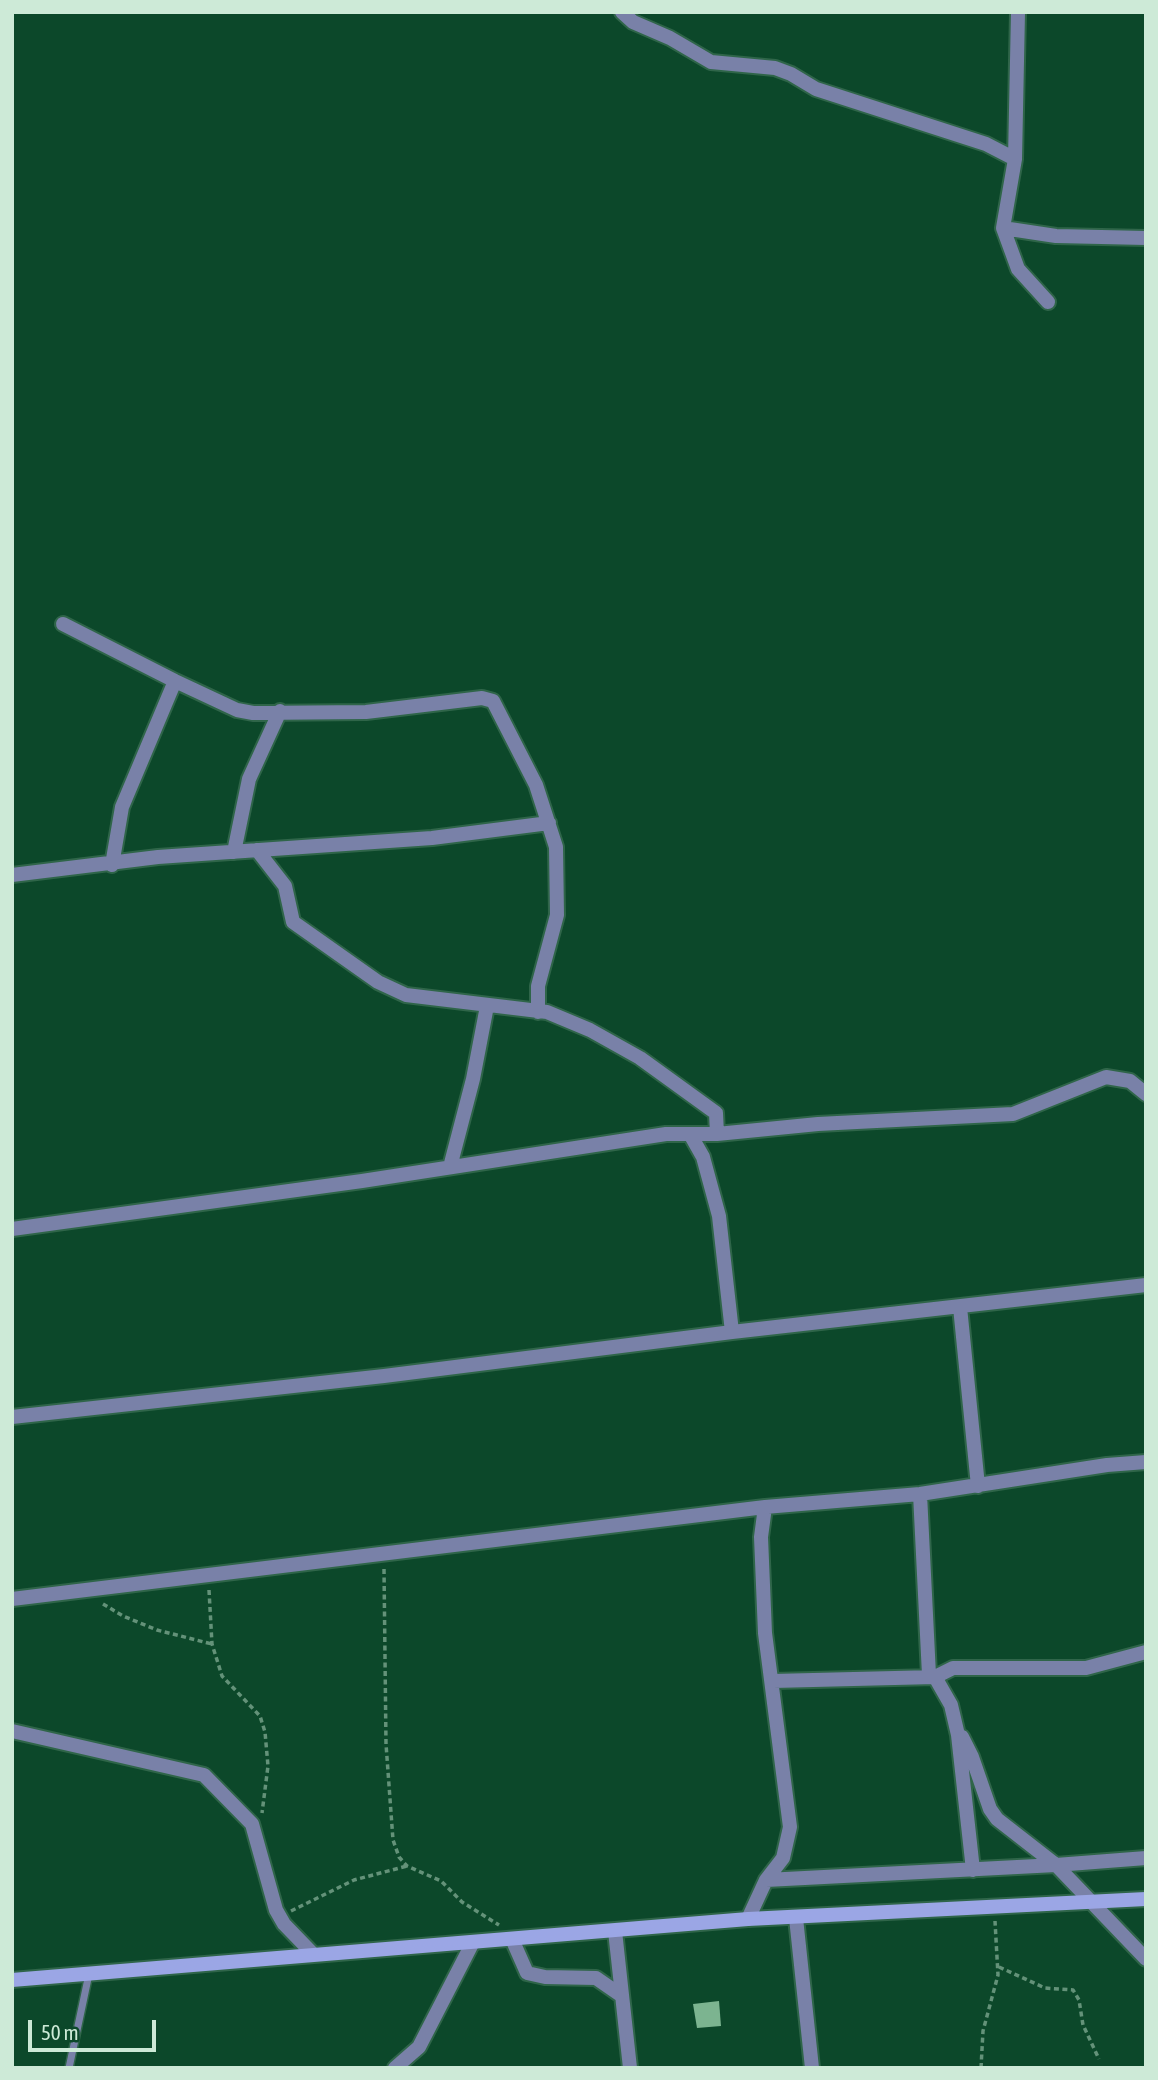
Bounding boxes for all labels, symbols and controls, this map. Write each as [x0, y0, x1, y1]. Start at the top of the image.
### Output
scale bar [32, 2007, 159, 2050]
text: 50 m [41, 2020, 79, 2044]

